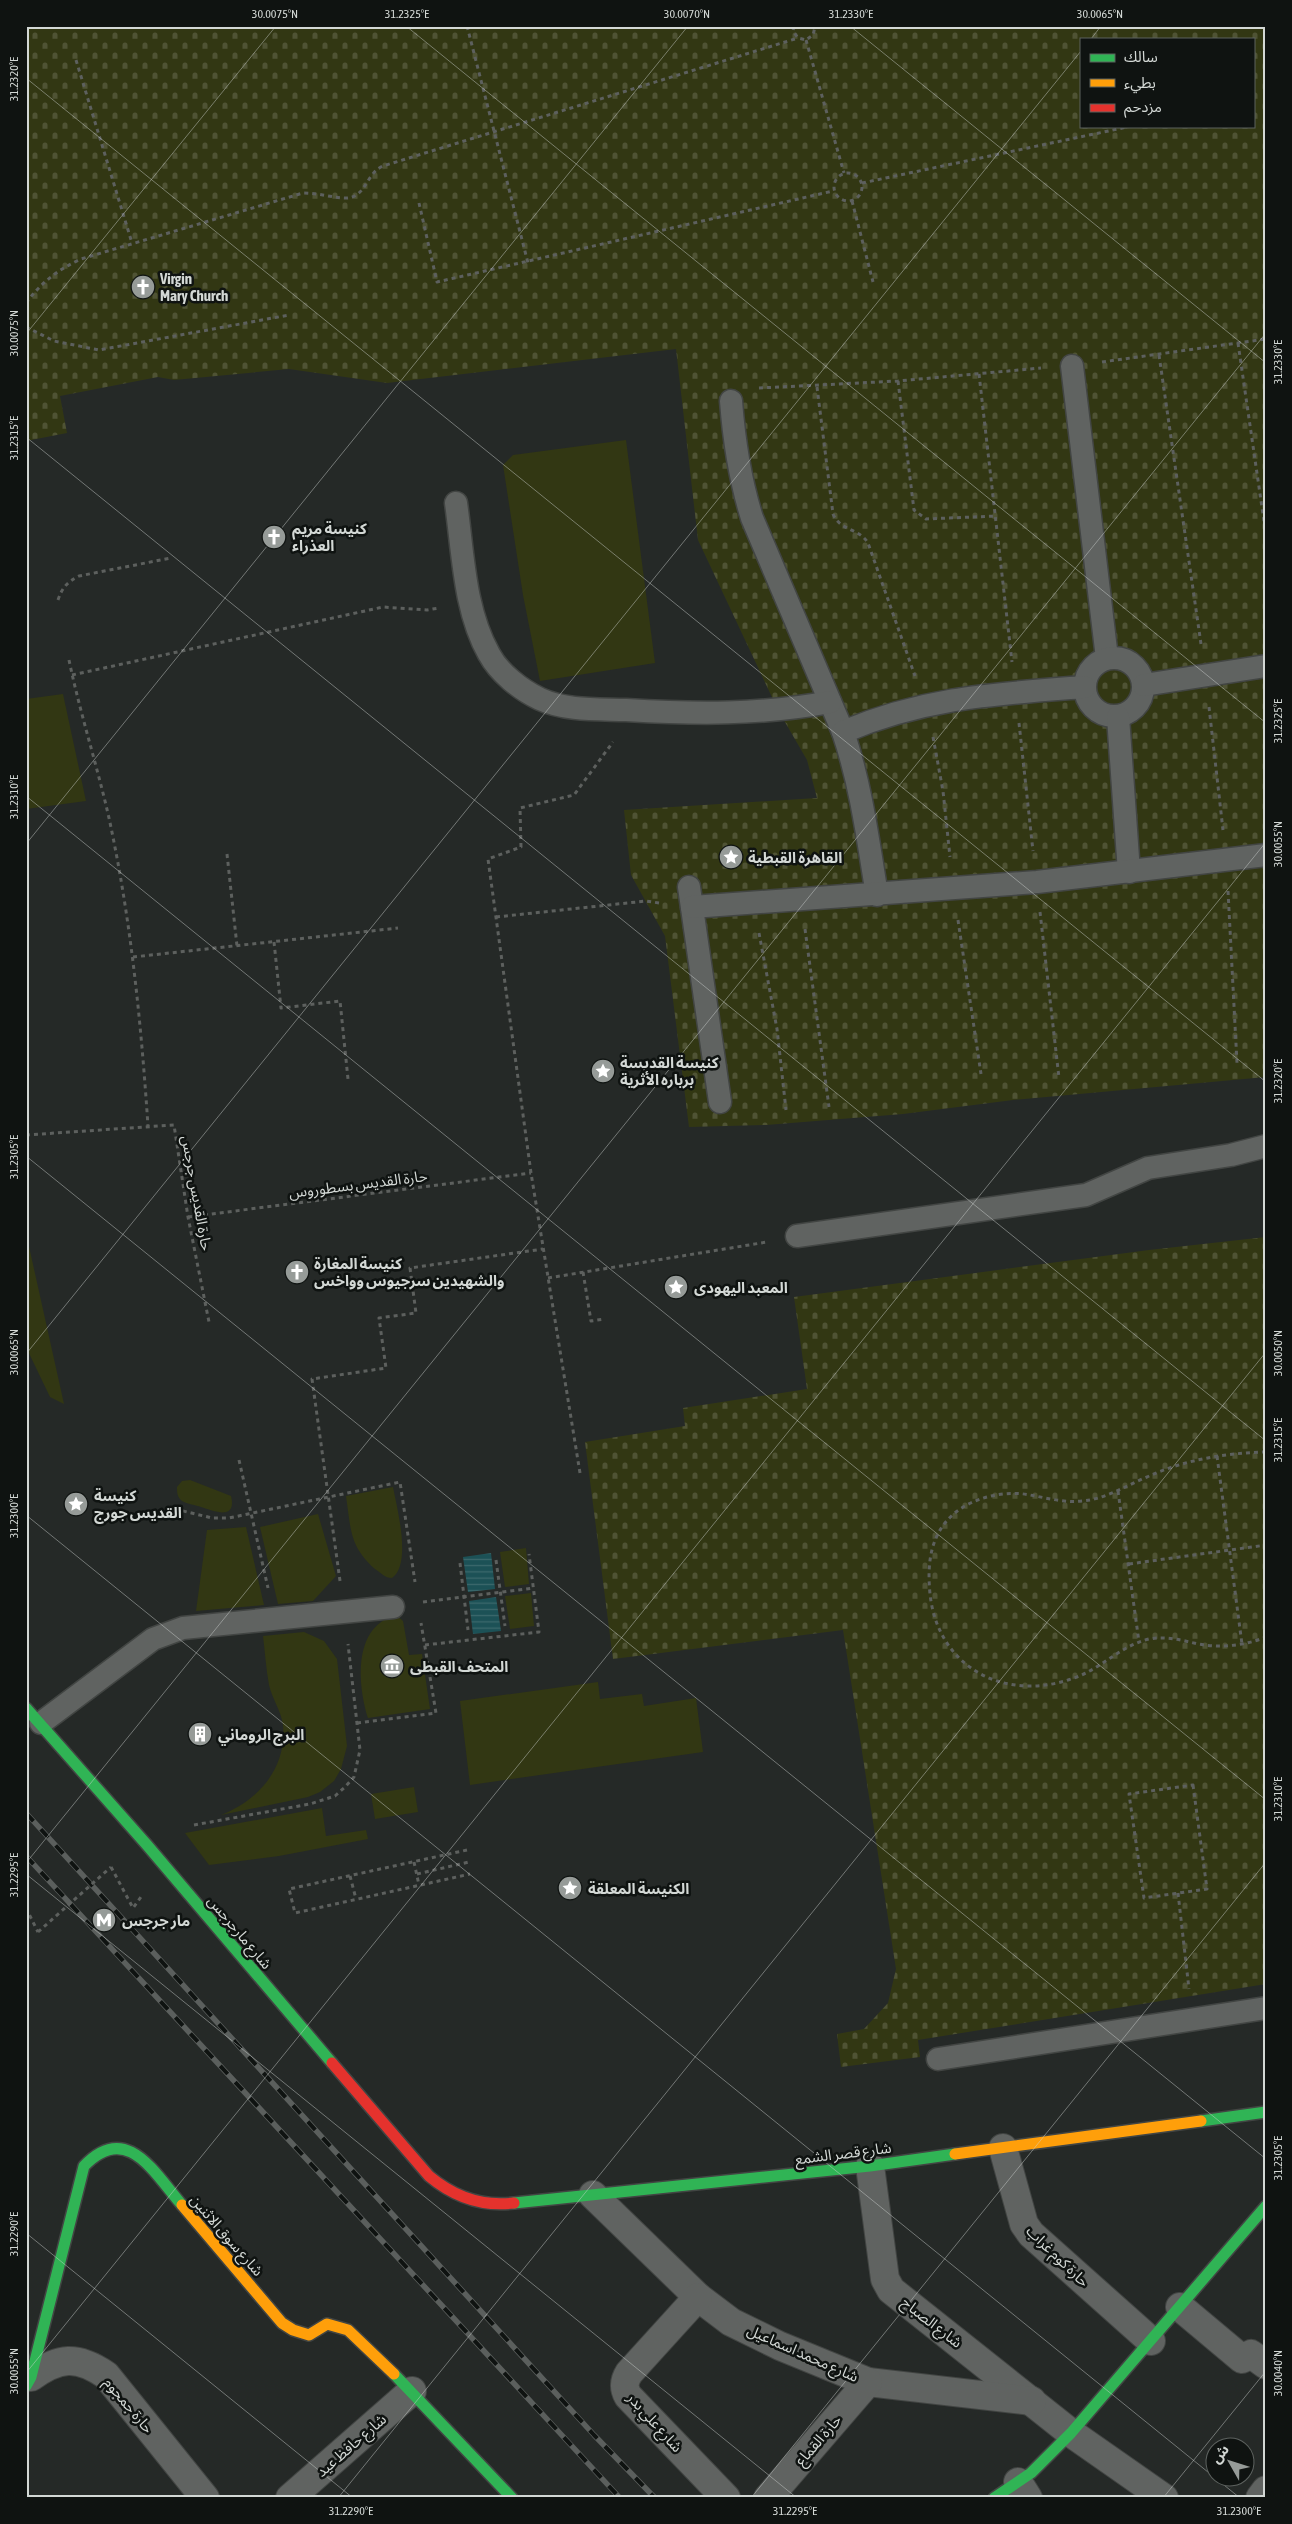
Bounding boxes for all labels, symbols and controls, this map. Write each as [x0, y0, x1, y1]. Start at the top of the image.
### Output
text: 30.0075°N [252, 7, 298, 21]
text: 31.2325°E [385, 7, 429, 21]
text: 30.0070°N [664, 7, 710, 21]
text: 31.2330°E [829, 7, 873, 21]
text: 30.0065°N [1077, 7, 1123, 21]
legend [1080, 38, 1254, 128]
text: سالك [1124, 48, 1158, 65]
text: 31.2320°E [7, 57, 21, 101]
text: بطيء [1124, 74, 1156, 94]
text: مزدحم [1124, 98, 1162, 118]
place label: Virgin Mary Church [159, 270, 228, 304]
church icon: Virgin Mary Church [130, 274, 156, 300]
text: 30.0075°N [7, 310, 21, 356]
text: 31.2330°E [1271, 340, 1285, 384]
text: 31.2315°E [7, 416, 21, 460]
place label: كنيسة مريم العذراء [292, 520, 367, 555]
church icon: كنيسة مريم العذراء [261, 524, 287, 550]
text: 31.2325°E [1271, 699, 1285, 743]
text: 31.2310°E [7, 775, 21, 819]
text: 30.0055°N [1271, 821, 1285, 867]
place icon: القاهرة القبطية [718, 844, 744, 870]
place label: القاهرة القبطية [748, 849, 842, 867]
place label: كنيسة القديسة برباره الأثرية [620, 1054, 719, 1089]
place icon: كنيسة القديسة برباره الأثرية [590, 1058, 616, 1084]
text: 31.2320°E [1271, 1059, 1285, 1103]
street label: حارة القديس جرجس [178, 1134, 216, 1252]
text: 31.2305°E [7, 1135, 21, 1179]
street label: حارة القديس بسطوروس [288, 1167, 429, 1202]
place label: كنيسة المغارة والشهيدين سرجيوس وواخس [314, 1255, 505, 1290]
church icon: كنيسة المغارة والشهيدين سرجيوس وواخس [284, 1259, 310, 1285]
place icon: المعبد اليهودى [663, 1274, 689, 1300]
place label: المعبد اليهودى [694, 1279, 788, 1297]
text: 30.0065°N [7, 1329, 21, 1375]
text: 30.0050°N [1271, 1330, 1285, 1376]
text: 31.2315°E [1271, 1418, 1285, 1462]
place label: كنيسة القديس جورج [94, 1487, 182, 1524]
place icon: كنيسة القديس جورج [63, 1491, 89, 1517]
text: 31.2300°E [7, 1494, 21, 1538]
museum icon: المتحف القبطى [379, 1653, 405, 1679]
place label: المتحف القبطى [410, 1658, 508, 1676]
building icon: البرج الروماني [187, 1721, 213, 1747]
place label: البرج الروماني [218, 1726, 304, 1746]
text: 31.2310°E [1271, 1777, 1285, 1821]
text: 31.2295°E [7, 1853, 21, 1897]
place icon: الكنيسة المعلقة [557, 1875, 583, 1901]
place label: الكنيسة المعلقة [588, 1880, 689, 1897]
street label: شارع مارجرجس [201, 1892, 276, 1975]
metro station icon: مار جرجس [91, 1907, 117, 1933]
place label: مار جرجس [122, 1912, 190, 1930]
text: 31.2305°E [1271, 2136, 1285, 2180]
street label: شارع قصر الشمع [794, 2139, 893, 2171]
street label: شارع سوق الاثنين [184, 2191, 267, 2282]
text: 31.2290°E [7, 2212, 21, 2256]
street label: حارة كوم غراب [1021, 2222, 1093, 2292]
street label: شارع الصباح [896, 2293, 966, 2354]
street label: شارع محمد اسماعيل [743, 2321, 861, 2389]
text: 30.0055°N [7, 2348, 21, 2394]
text: 30.0040°N [1271, 2350, 1285, 2396]
street label: حارة جمجوم [98, 2374, 157, 2438]
street label: شارع علي بدر [620, 2388, 686, 2458]
street label: شارع حافظ عيد [313, 2410, 392, 2483]
street label: حارة القماع [791, 2411, 848, 2472]
north arrow [1204, 2436, 1254, 2486]
text: ش [1208, 2441, 1232, 2466]
text: 31.2290°E [329, 2504, 373, 2518]
text: 31.2295°E [773, 2504, 817, 2518]
text: 31.2300°E [1217, 2504, 1261, 2518]

